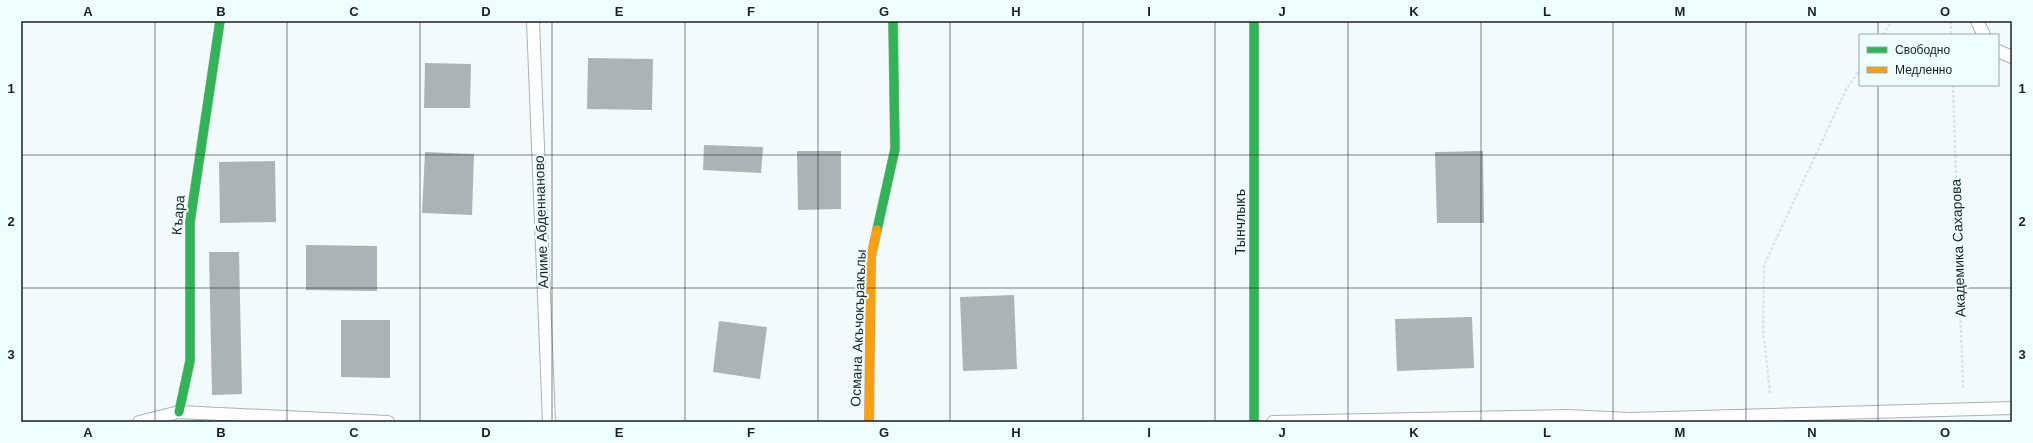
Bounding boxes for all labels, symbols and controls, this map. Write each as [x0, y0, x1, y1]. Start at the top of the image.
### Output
text: A [83, 4, 93, 19]
text: B [216, 4, 226, 19]
text: C [349, 4, 359, 19]
text: D [481, 4, 491, 19]
text: E [615, 4, 624, 19]
text: F [747, 4, 755, 19]
text: G [879, 4, 889, 19]
text: H [1011, 4, 1021, 19]
text: I [1147, 4, 1151, 19]
text: J [1278, 4, 1286, 19]
text: K [1409, 4, 1419, 19]
text: L [1543, 4, 1551, 19]
text: M [1675, 4, 1685, 19]
text: N [1807, 4, 1817, 19]
text: O [1940, 4, 1950, 19]
legend [1859, 34, 1999, 86]
text: Свободно [1895, 43, 1950, 57]
text: Медленно [1895, 63, 1952, 77]
text: 1 [7, 81, 15, 96]
text: 1 [2018, 81, 2026, 96]
street label: Алиме Абденнаново [531, 155, 551, 289]
street label: Академика Сахарова [1948, 178, 1968, 317]
street label: Тынчлыкъ [1232, 189, 1248, 255]
street label: Къара [168, 194, 188, 236]
text: 2 [7, 214, 15, 229]
text: 2 [2018, 214, 2026, 229]
street label: Османа Акъчокъракълы [847, 249, 869, 407]
text: 3 [7, 347, 15, 362]
text: 3 [2018, 347, 2026, 362]
text: A [83, 425, 93, 440]
text: B [216, 425, 226, 440]
text: C [349, 425, 359, 440]
text: D [481, 425, 491, 440]
text: E [615, 425, 624, 440]
text: F [747, 425, 755, 440]
text: G [879, 425, 889, 440]
text: H [1011, 425, 1021, 440]
text: I [1147, 425, 1151, 440]
text: J [1278, 425, 1286, 440]
text: K [1409, 425, 1419, 440]
text: L [1543, 425, 1551, 440]
text: M [1675, 425, 1685, 440]
text: N [1807, 425, 1817, 440]
text: O [1940, 425, 1950, 440]

